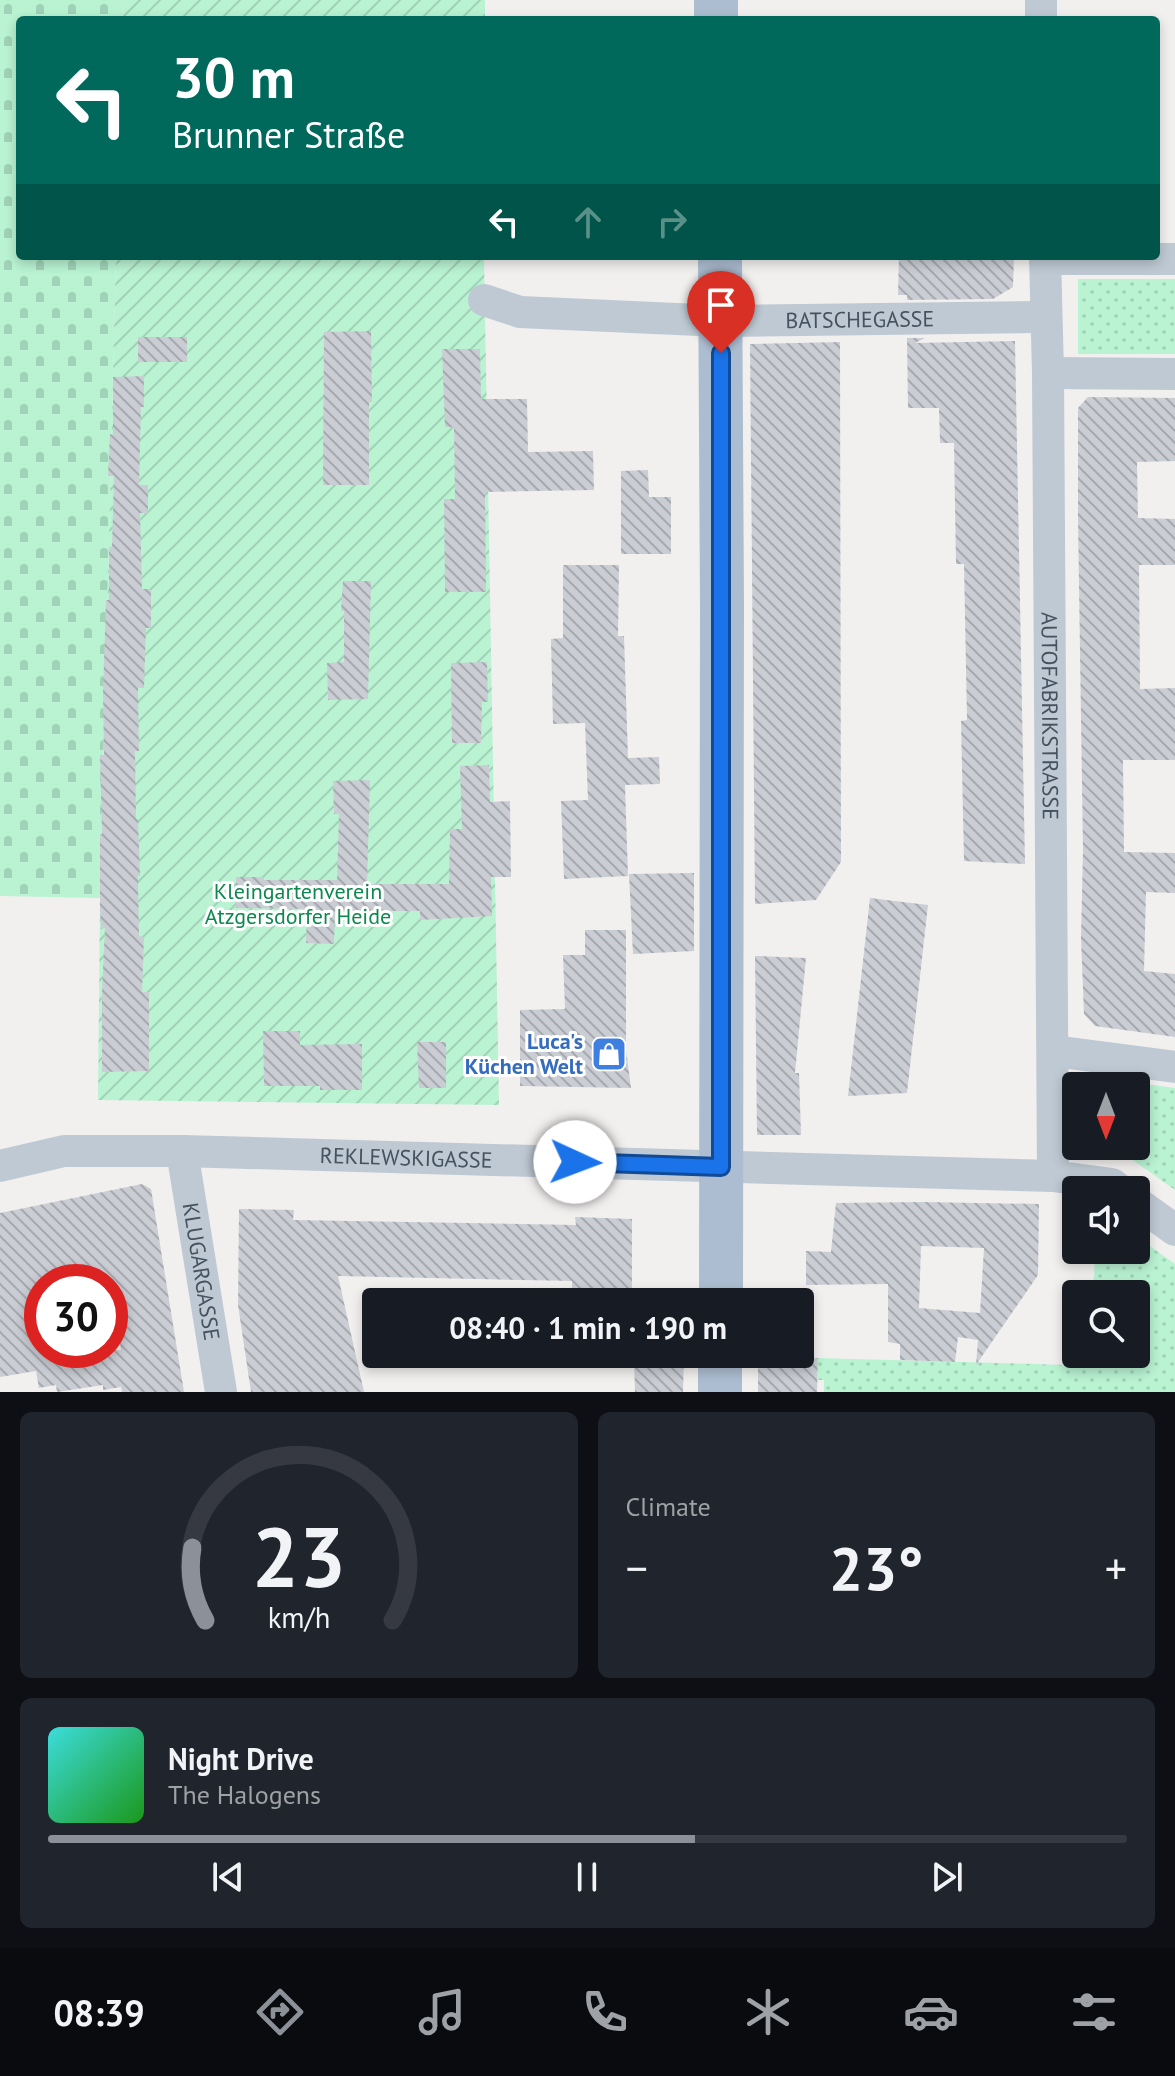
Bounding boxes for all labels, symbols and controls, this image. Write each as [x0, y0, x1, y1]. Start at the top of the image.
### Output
text: 30 m [172, 41, 295, 113]
icon: left [40, 48, 144, 152]
text: Brunner Straße [172, 111, 405, 158]
icon: left [482, 200, 526, 244]
icon: ahead [566, 200, 610, 244]
icon: right [650, 200, 694, 244]
pin [687, 271, 755, 353]
icon: arrive [699, 283, 743, 327]
street label: BATSCHEGASSE [785, 304, 934, 334]
street label: AUTOFABRIKSTRASSE [1035, 612, 1065, 820]
park label: Kleingartenverein Atzgersdorfer Heide [205, 877, 391, 930]
place label: Luca's Küchen Welt [465, 1027, 583, 1080]
shop icon: Luca's Küchen Welt [590, 1035, 628, 1073]
north arrow [1062, 1072, 1150, 1160]
map controls [1062, 1072, 1150, 1368]
position arrow [533, 1120, 617, 1204]
street label: REKLEWSKIGASSE [319, 1141, 493, 1174]
button: sound [1062, 1176, 1150, 1264]
street label: KLUGARGASSE [177, 1201, 226, 1342]
speed limit sign: 30 [24, 1264, 128, 1368]
button: search [1062, 1280, 1150, 1368]
text: 08:40 · 1 min · 190 m [449, 1308, 727, 1347]
text: Climate [626, 1490, 711, 1523]
text: 23 [252, 1502, 346, 1610]
text: 23° [829, 1529, 923, 1607]
text: − [626, 1539, 648, 1596]
text: + [1105, 1539, 1127, 1596]
text: km/h [267, 1599, 330, 1636]
text: Night Drive [168, 1739, 314, 1778]
text: The Halogens [168, 1778, 321, 1811]
icon: previous [206, 1855, 250, 1899]
icon: pause [565, 1855, 609, 1899]
icon: next [925, 1855, 969, 1899]
icon: directions [252, 1984, 308, 2040]
icon: music [414, 1984, 470, 2040]
icon: phone [577, 1984, 633, 2040]
icon: climate [740, 1984, 796, 2040]
icon: car [903, 1984, 959, 2040]
icon: filters [1066, 1984, 1122, 2040]
text: 08:39 [53, 1989, 145, 2036]

